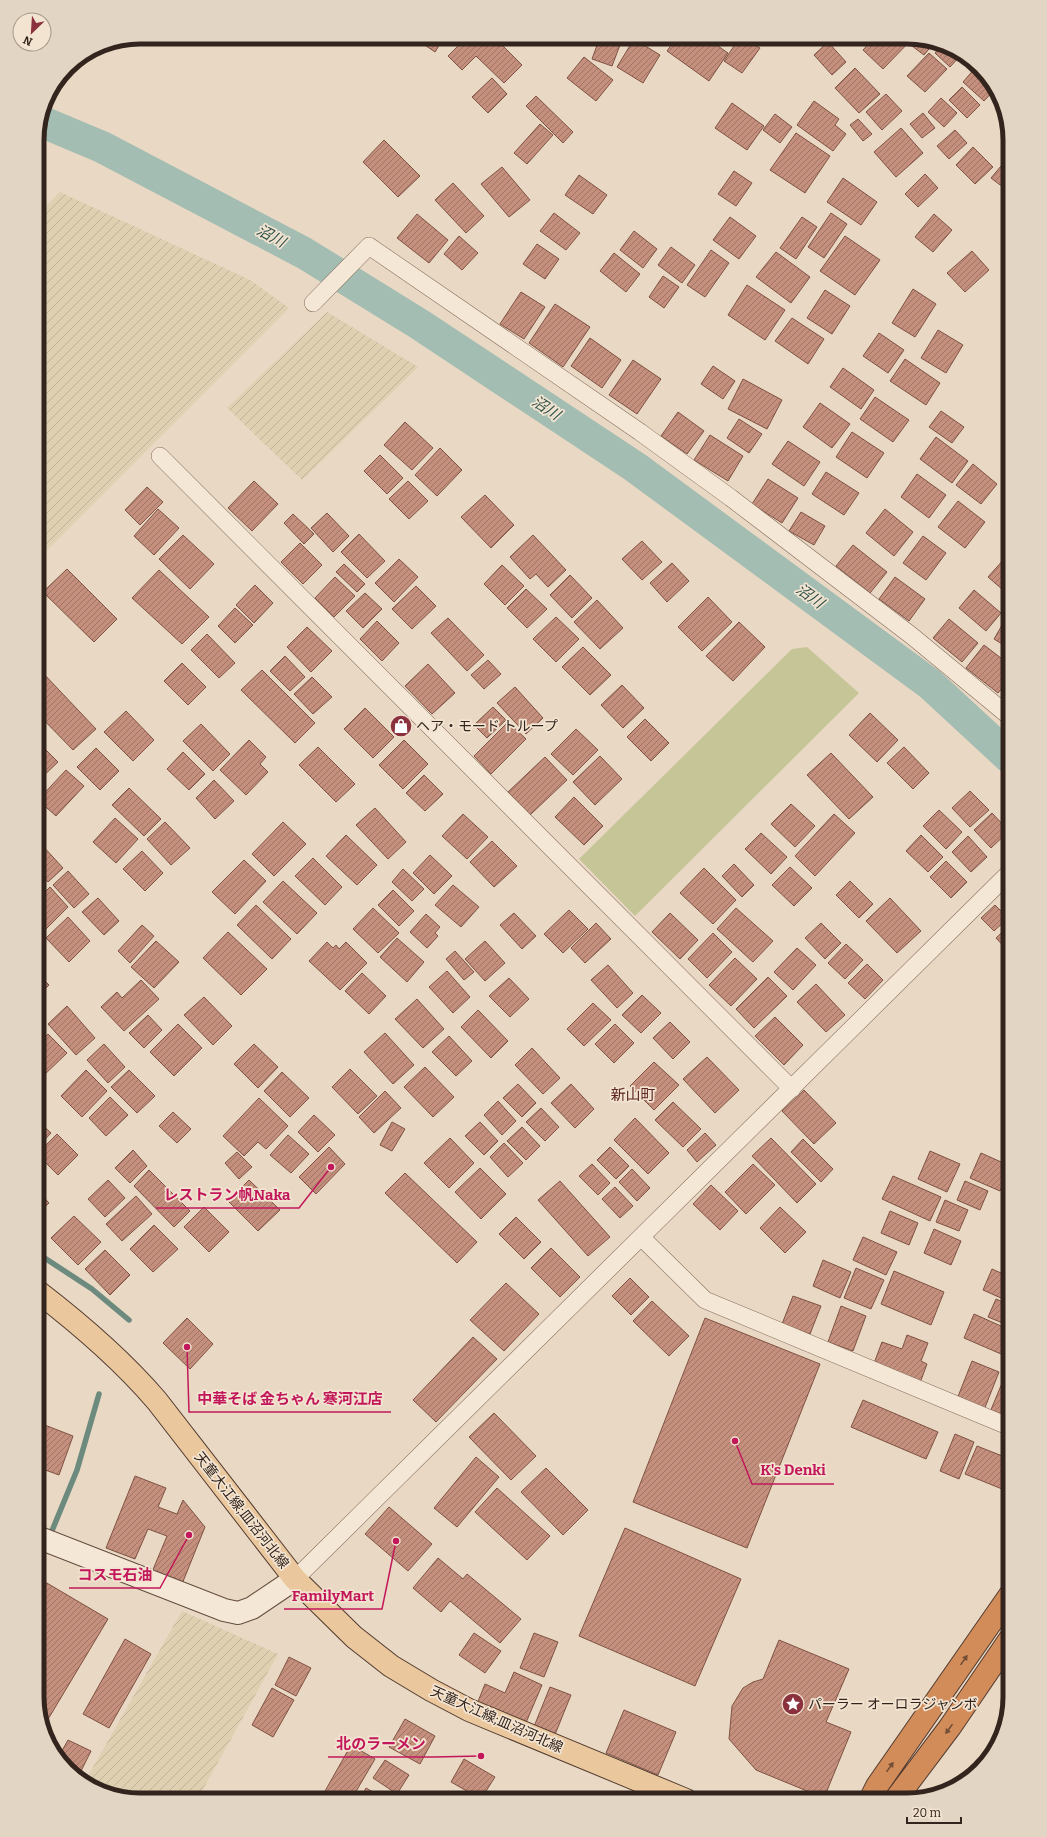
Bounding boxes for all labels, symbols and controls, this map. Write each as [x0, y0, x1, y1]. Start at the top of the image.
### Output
north arrow [12, 12, 52, 52]
text: N [21, 33, 35, 48]
water label: 沼川 [254, 221, 290, 252]
water label: 沼川 [529, 392, 565, 425]
water label: 沼川 [793, 580, 829, 613]
shop icon: ヘア・モード トループ [388, 713, 414, 739]
place label: ヘア・モード トループ [416, 718, 558, 735]
district label: 新山町 [610, 1086, 656, 1104]
callout: レストラン帆Naka [156, 1181, 299, 1208]
text: レストラン帆Naka [164, 1186, 291, 1204]
callout: 中華そば 金ちゃん 寒河江店 [189, 1385, 391, 1412]
text: 中華そば 金ちゃん 寒河江店 [197, 1390, 383, 1408]
street label: 天童大江線;皿沼河北線 [191, 1449, 292, 1572]
callout: K's Denki [752, 1457, 834, 1484]
text: K's Denki [760, 1461, 826, 1479]
callout: コスモ石油 [69, 1561, 160, 1588]
text: コスモ石油 [77, 1566, 153, 1584]
callout: FamilyMart [284, 1582, 382, 1609]
text: FamilyMart [292, 1587, 374, 1605]
one-way arrow [960, 1655, 968, 1665]
street label: 天童大江線;皿沼河北線 [428, 1683, 566, 1756]
place icon: パーラー オーロラジャンボ [780, 1691, 806, 1717]
place label: パーラー オーロラジャンボ [808, 1696, 978, 1713]
one-way arrow [944, 1723, 953, 1734]
callout: 北のラーメン [328, 1730, 434, 1757]
text: 北のラーメン [336, 1735, 426, 1753]
one-way arrow [886, 1762, 894, 1772]
scale bar [907, 1799, 961, 1825]
text: 20 m [913, 1806, 942, 1820]

